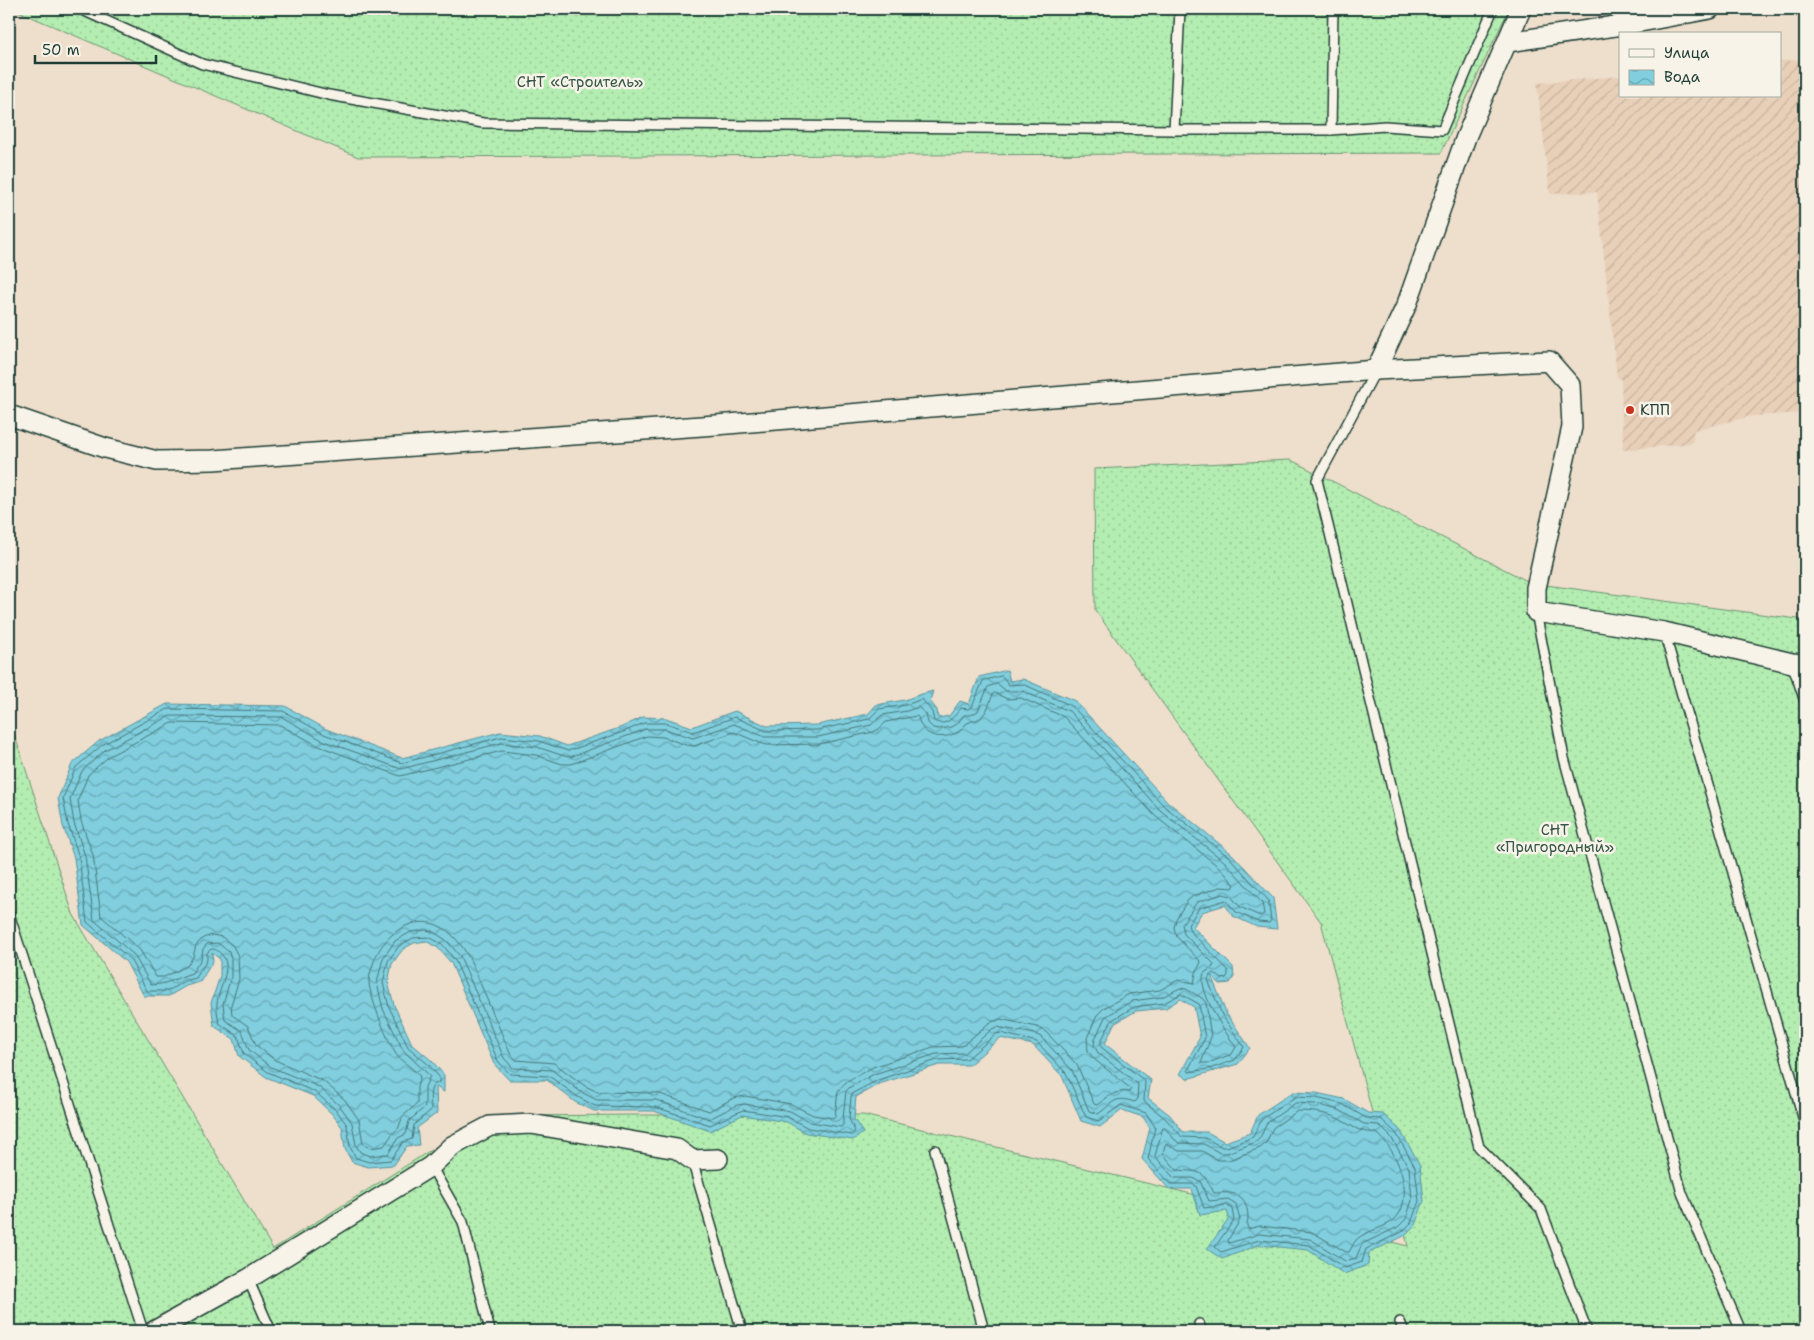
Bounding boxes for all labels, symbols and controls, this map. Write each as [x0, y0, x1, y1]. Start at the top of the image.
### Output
scale bar [35, 32, 156, 64]
legend [1619, 32, 1782, 98]
text: 50 m [42, 40, 80, 60]
text: Улица [1664, 43, 1710, 63]
text: Вода [1664, 67, 1701, 87]
park label: СНТ «Строитель» [517, 72, 643, 92]
place label: КПП [1640, 400, 1670, 420]
marker: КПП [1624, 404, 1636, 416]
park label: СНТ «Пригородный» [1496, 820, 1614, 857]

